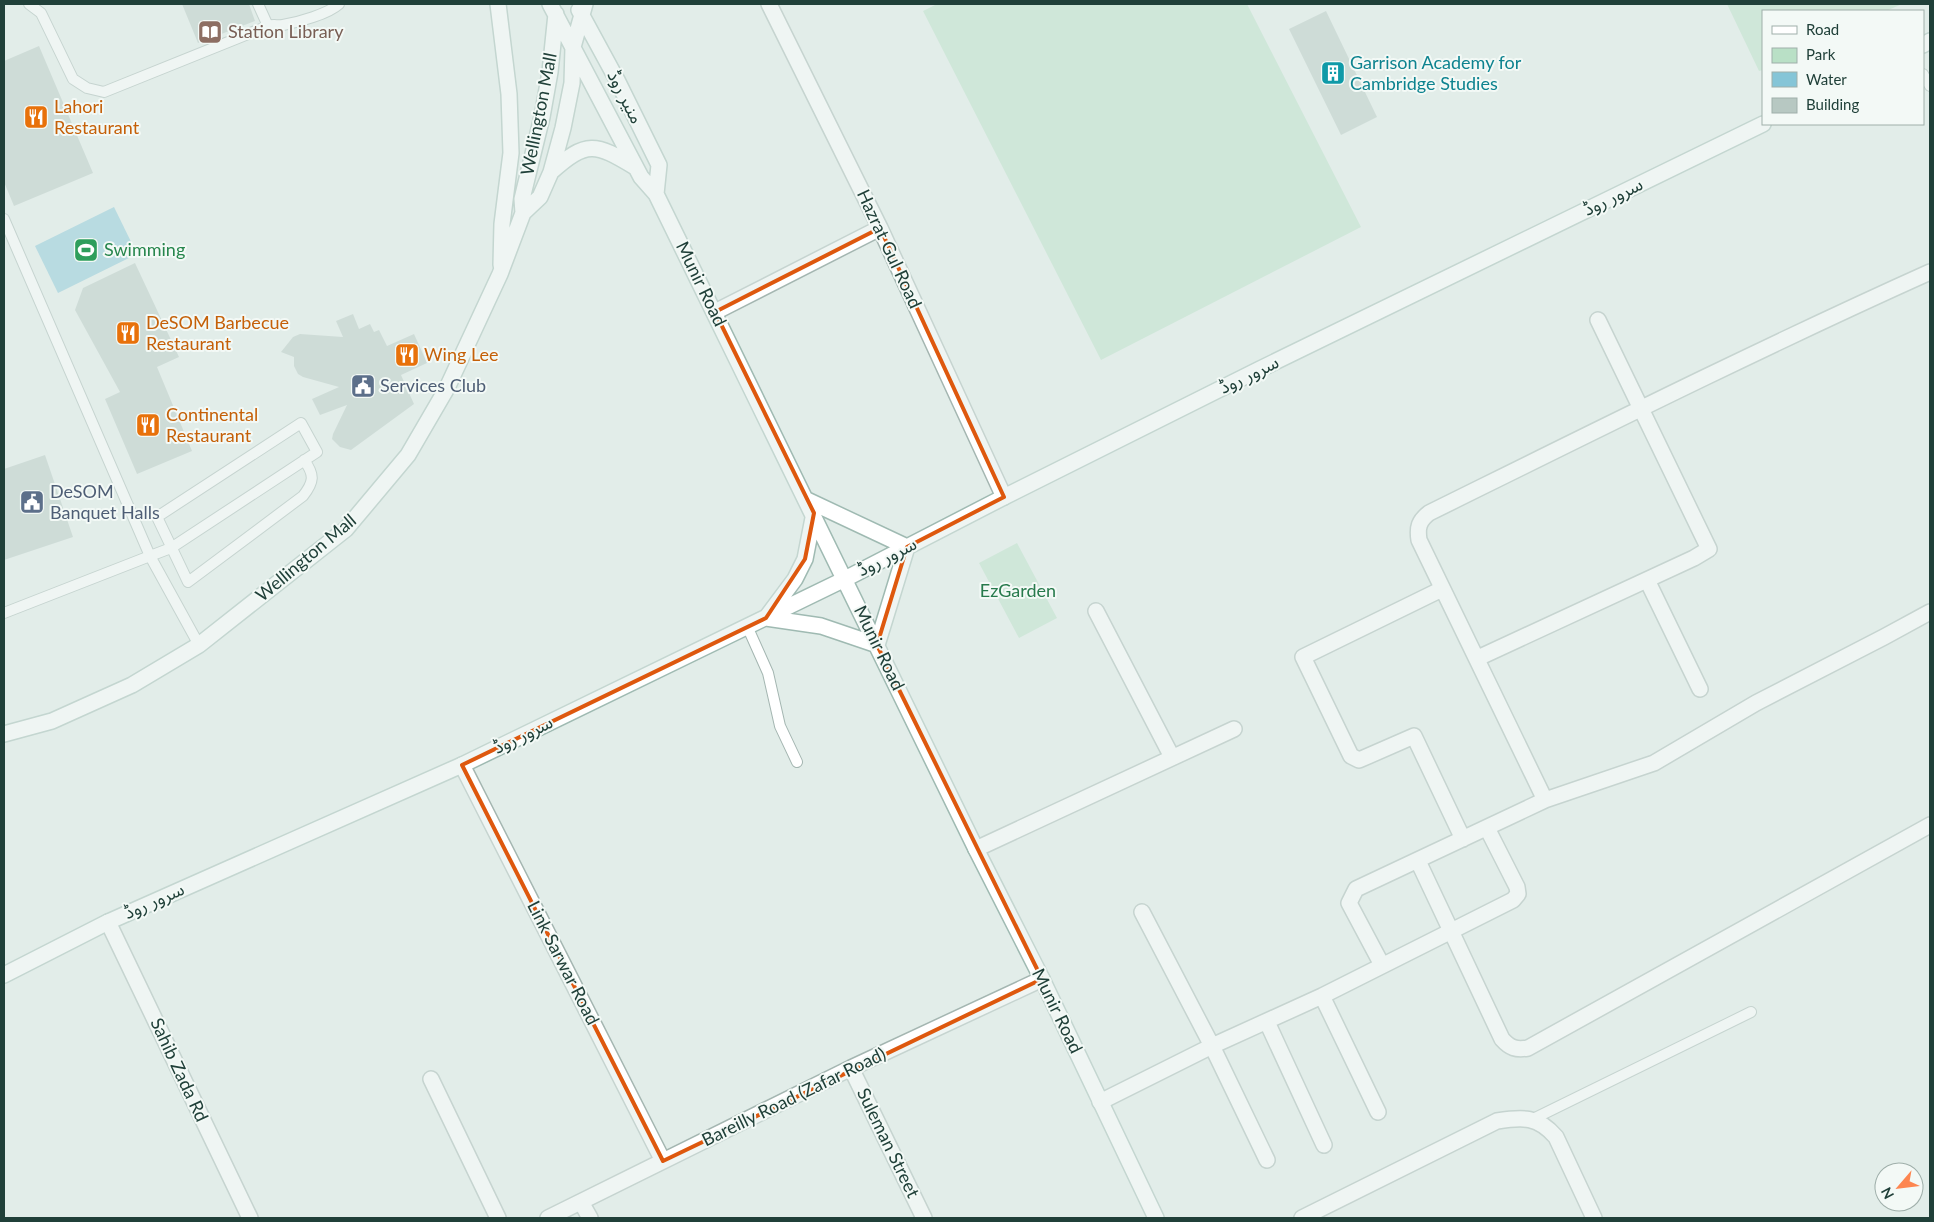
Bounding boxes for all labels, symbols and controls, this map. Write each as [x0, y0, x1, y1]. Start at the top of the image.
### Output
legend [1762, 10, 1924, 125]
library icon: Station Library [197, 19, 223, 45]
place label: Station Library [228, 20, 344, 42]
text: Road [1806, 20, 1839, 38]
text: Park [1806, 45, 1836, 63]
street label: Wellington Mall [515, 51, 561, 177]
place label: Garrison Academy for Cambridge Studies [1350, 51, 1522, 94]
building icon: Garrison Academy for Cambridge Studies [1320, 60, 1346, 86]
street label: منیر روڈ [602, 66, 649, 128]
text: Water [1806, 70, 1847, 88]
place label: Lahori Restaurant [54, 95, 140, 138]
text: Building [1806, 95, 1859, 113]
restaurant icon: Lahori Restaurant [23, 104, 49, 130]
street label: سرور روڈ [1579, 172, 1646, 221]
street label: Hazrat Gul Road [853, 186, 927, 312]
sports icon: Swimming [73, 237, 99, 263]
place label: Swimming [104, 238, 185, 260]
street label: Munir Road [672, 238, 732, 330]
place label: DeSOM Barbecue Restaurant [146, 311, 289, 354]
restaurant icon: DeSOM Barbecue Restaurant [115, 320, 141, 346]
restaurant icon: Wing Lee [394, 342, 420, 368]
place label: Wing Lee [424, 343, 499, 365]
street label: سرور روڈ [1215, 350, 1282, 399]
public building icon: Services Club [350, 373, 376, 399]
place label: Services Club [380, 374, 486, 396]
place label: Continental Restaurant [166, 403, 258, 446]
restaurant icon: Continental Restaurant [135, 412, 161, 438]
place label: DeSOM Banquet Halls [50, 480, 160, 523]
public building icon: DeSOM Banquet Halls [19, 489, 45, 515]
street label: Wellington Mall [251, 509, 360, 606]
street label: سرور روڈ [853, 532, 920, 581]
park label: EzGarden [980, 579, 1056, 601]
street label: Munir Road [850, 602, 910, 694]
street label: سرور روڈ [489, 710, 556, 759]
street label: سرور روڈ [120, 877, 188, 924]
street label: Link Sarwar Road [523, 897, 605, 1028]
street label: Munir Road [1028, 965, 1088, 1057]
street label: Sahib Zada Rd [146, 1014, 214, 1125]
street label: Bareilly Road (Zafar Road) [698, 1042, 889, 1150]
street label: Suleman Street [853, 1084, 925, 1201]
north arrow [1874, 1162, 1924, 1212]
text: N [1877, 1185, 1897, 1202]

